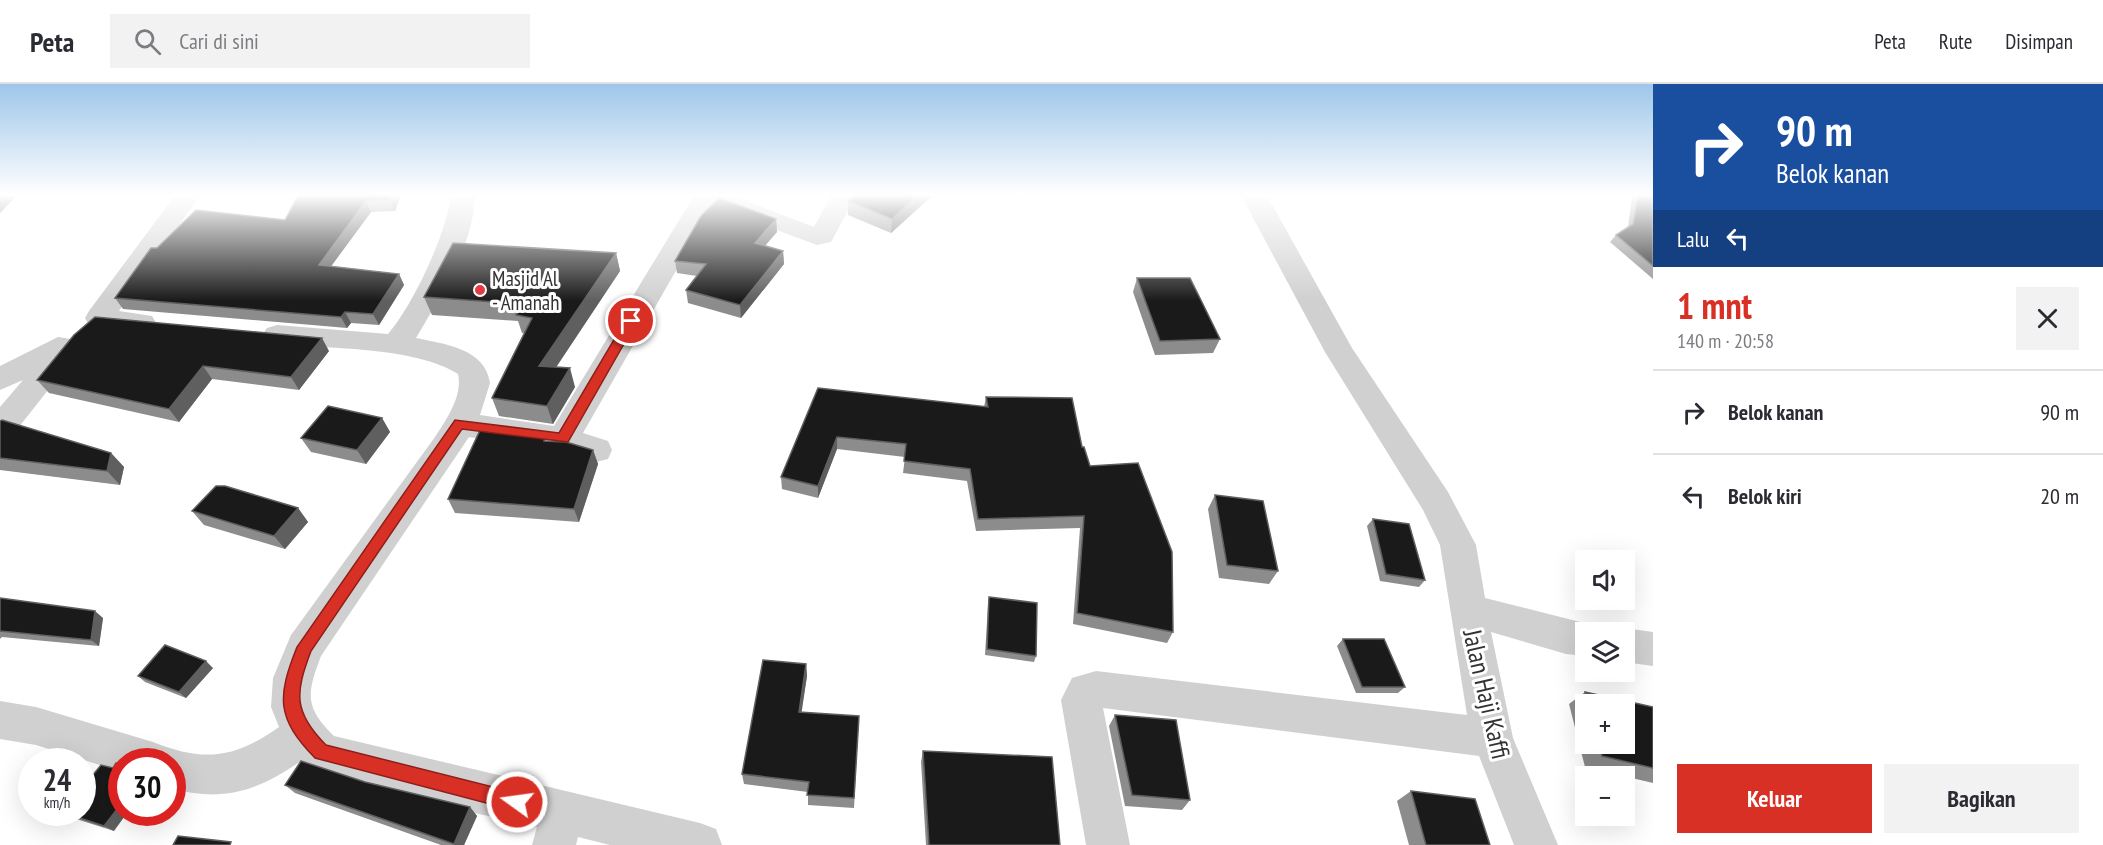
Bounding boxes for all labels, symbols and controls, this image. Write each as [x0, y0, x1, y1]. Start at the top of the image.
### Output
search box [110, 14, 530, 68]
text: Peta [30, 23, 74, 60]
icon: search [131, 25, 164, 58]
text: Cari di sini [179, 27, 259, 55]
text: Peta [1874, 28, 1906, 55]
text: Rute [1939, 28, 1972, 55]
text: Disimpan [2005, 28, 2073, 55]
text: 90 m [1776, 103, 1853, 158]
icon: right [1677, 108, 1755, 186]
text: Belok kanan [1776, 156, 1889, 190]
icon: left [1721, 222, 1754, 255]
text: Lalu [1677, 225, 1709, 253]
place label: Masjid Al - Amanah [492, 265, 560, 316]
text: 1 mnt [1677, 282, 1752, 329]
marker: Masjid Al - Amanah [473, 283, 487, 297]
button: close [2016, 287, 2079, 350]
pin [605, 295, 656, 346]
icon: arrive [614, 304, 647, 337]
text: 140 m · 20:58 [1677, 328, 1774, 354]
icon: right [1677, 396, 1710, 429]
text: Belok kanan [1728, 398, 1823, 426]
text: 90 m [2040, 398, 2079, 426]
icon: left [1677, 480, 1710, 513]
text: Belok kiri [1728, 482, 1802, 510]
text: 20 m [2040, 482, 2079, 510]
map controls [1575, 550, 1635, 826]
button: sound [1575, 550, 1635, 610]
button: layers [1575, 622, 1635, 682]
street label: Jalan Haji Kaffi [1456, 625, 1518, 762]
button: + [1575, 694, 1635, 754]
speed limit sign: 30 [108, 748, 186, 826]
text: 24 [43, 760, 71, 799]
button: Keluar [1677, 764, 1872, 833]
button: Bagikan [1884, 764, 2079, 833]
button: − [1575, 766, 1635, 826]
position arrow [485, 770, 549, 834]
text: km/h [44, 793, 70, 812]

